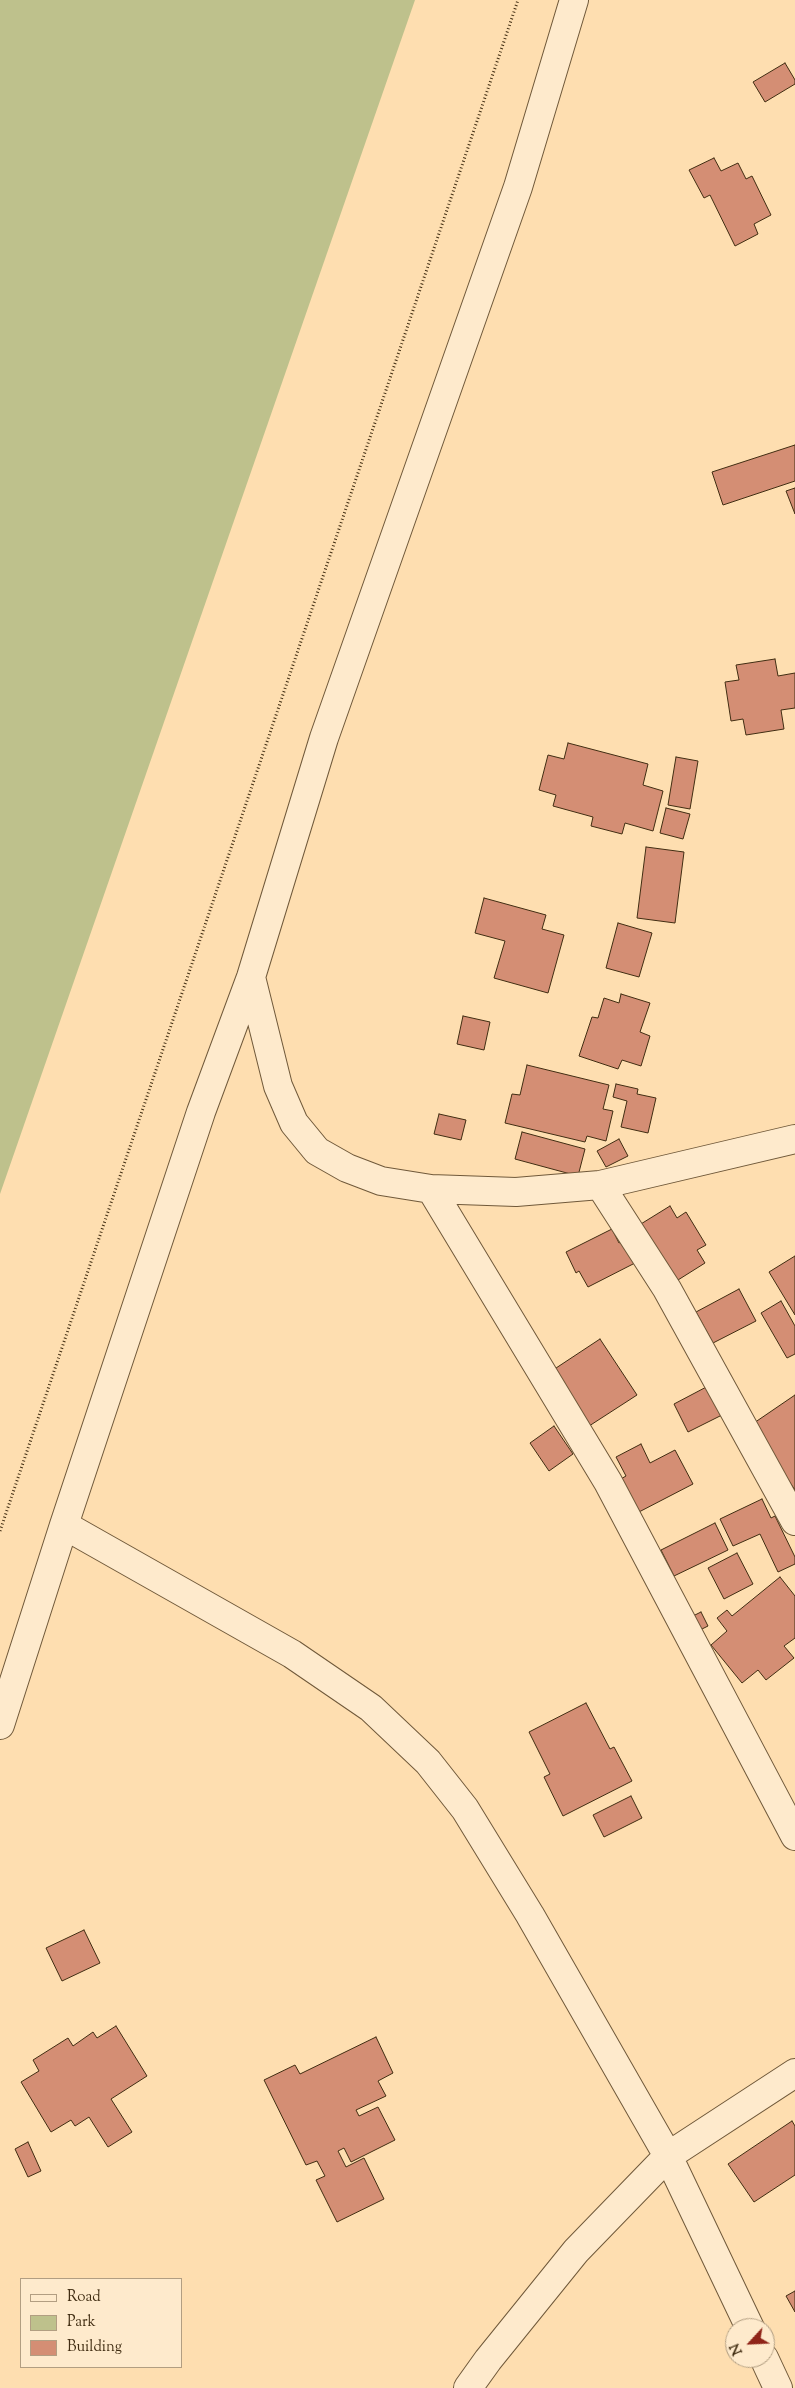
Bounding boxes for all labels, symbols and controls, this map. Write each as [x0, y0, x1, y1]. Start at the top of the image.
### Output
legend [20, 2278, 182, 2368]
text: Road [67, 2287, 101, 2308]
text: Park [67, 2312, 96, 2333]
north arrow [725, 2318, 775, 2368]
text: Building [67, 2337, 122, 2358]
text: N [726, 2340, 749, 2358]

